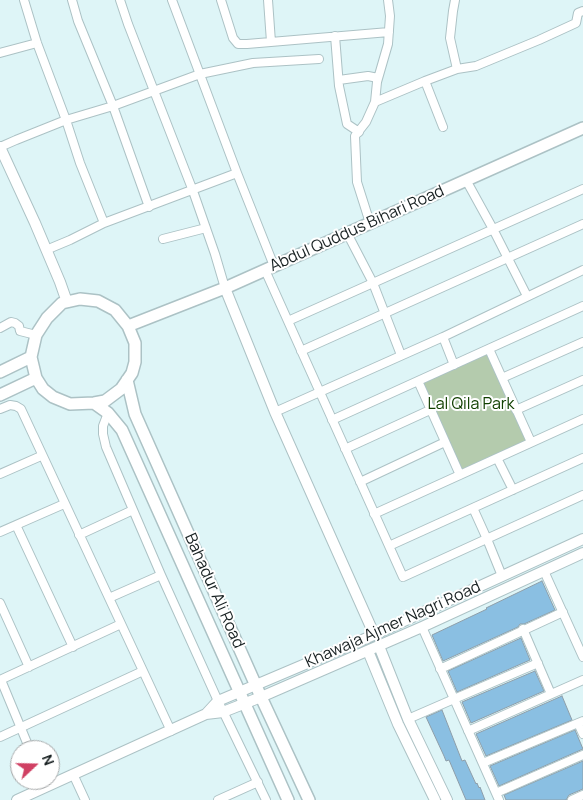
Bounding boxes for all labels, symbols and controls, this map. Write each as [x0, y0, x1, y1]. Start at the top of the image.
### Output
street label: Abdul Quddus Bihari Road [267, 182, 447, 276]
park label: Lal Qila Park [427, 395, 515, 415]
street label: Bahadur Ali Road [180, 531, 248, 651]
street label: Khawaja Ajmer Nagri Road [302, 578, 484, 672]
north arrow [10, 740, 60, 790]
text: N [38, 752, 59, 768]

